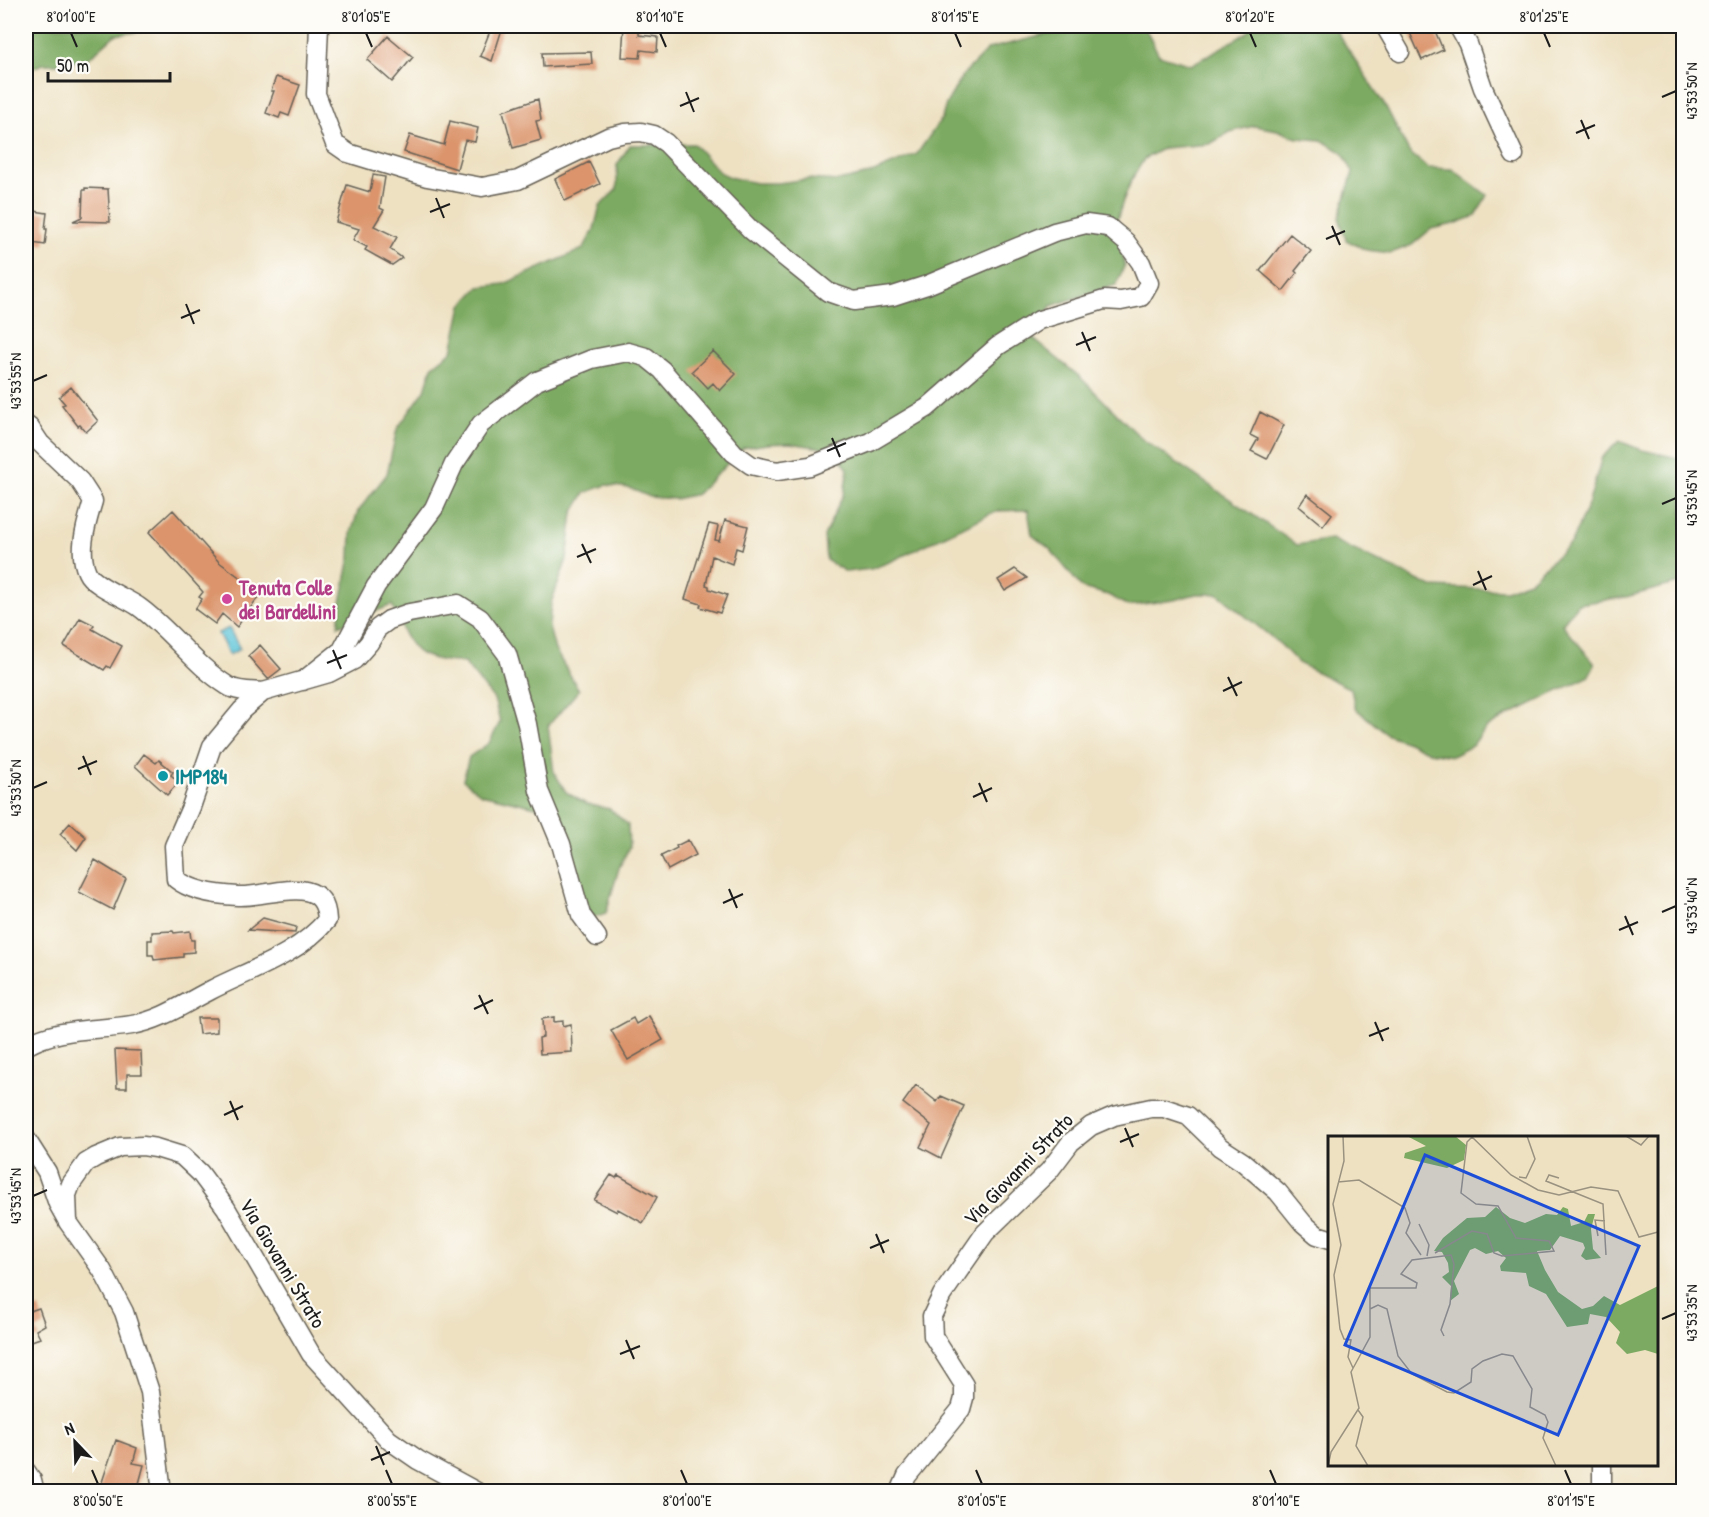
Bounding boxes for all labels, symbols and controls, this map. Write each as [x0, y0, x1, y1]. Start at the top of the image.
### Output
text: 8°01'00"E [46, 6, 96, 27]
text: 8°01'05"E [342, 6, 391, 27]
text: 8°01'10"E [636, 6, 684, 27]
text: 8°01'15"E [931, 6, 979, 27]
text: 8°01'20"E [1225, 6, 1275, 27]
text: 8°01'25"E [1519, 6, 1569, 27]
scale bar [48, 45, 170, 83]
text: 50 m [57, 53, 89, 78]
text: 43°53'50"N [1681, 63, 1702, 119]
text: 43°53'55"N [5, 353, 26, 409]
text: 43°53'45"N [1681, 470, 1702, 526]
place label: Tenuta Colle dei Bardellini [238, 573, 337, 626]
marker: Tenuta Colle dei Bardellini [220, 592, 234, 606]
text: 43°53'50"N [5, 760, 26, 816]
place label: IMP184 [175, 762, 227, 791]
marker: IMP184 [156, 769, 170, 783]
text: 43°53'40"N [1681, 878, 1702, 934]
street label: Via Giovanni Strato [957, 1106, 1079, 1232]
inset map [1328, 1136, 1658, 1466]
text: 43°53'45"N [5, 1168, 26, 1224]
street label: Via Giovanni Strato [233, 1193, 333, 1333]
text: 43°53'35"N [1681, 1285, 1702, 1341]
north arrow [45, 1412, 105, 1472]
text: N [61, 1416, 78, 1440]
text: 8°00'50"E [73, 1490, 123, 1511]
text: 8°00'55"E [367, 1490, 417, 1511]
text: 8°01'00"E [662, 1490, 712, 1511]
text: 8°01'05"E [958, 1490, 1007, 1511]
text: 8°01'10"E [1252, 1490, 1300, 1511]
text: 8°01'15"E [1547, 1490, 1595, 1511]

